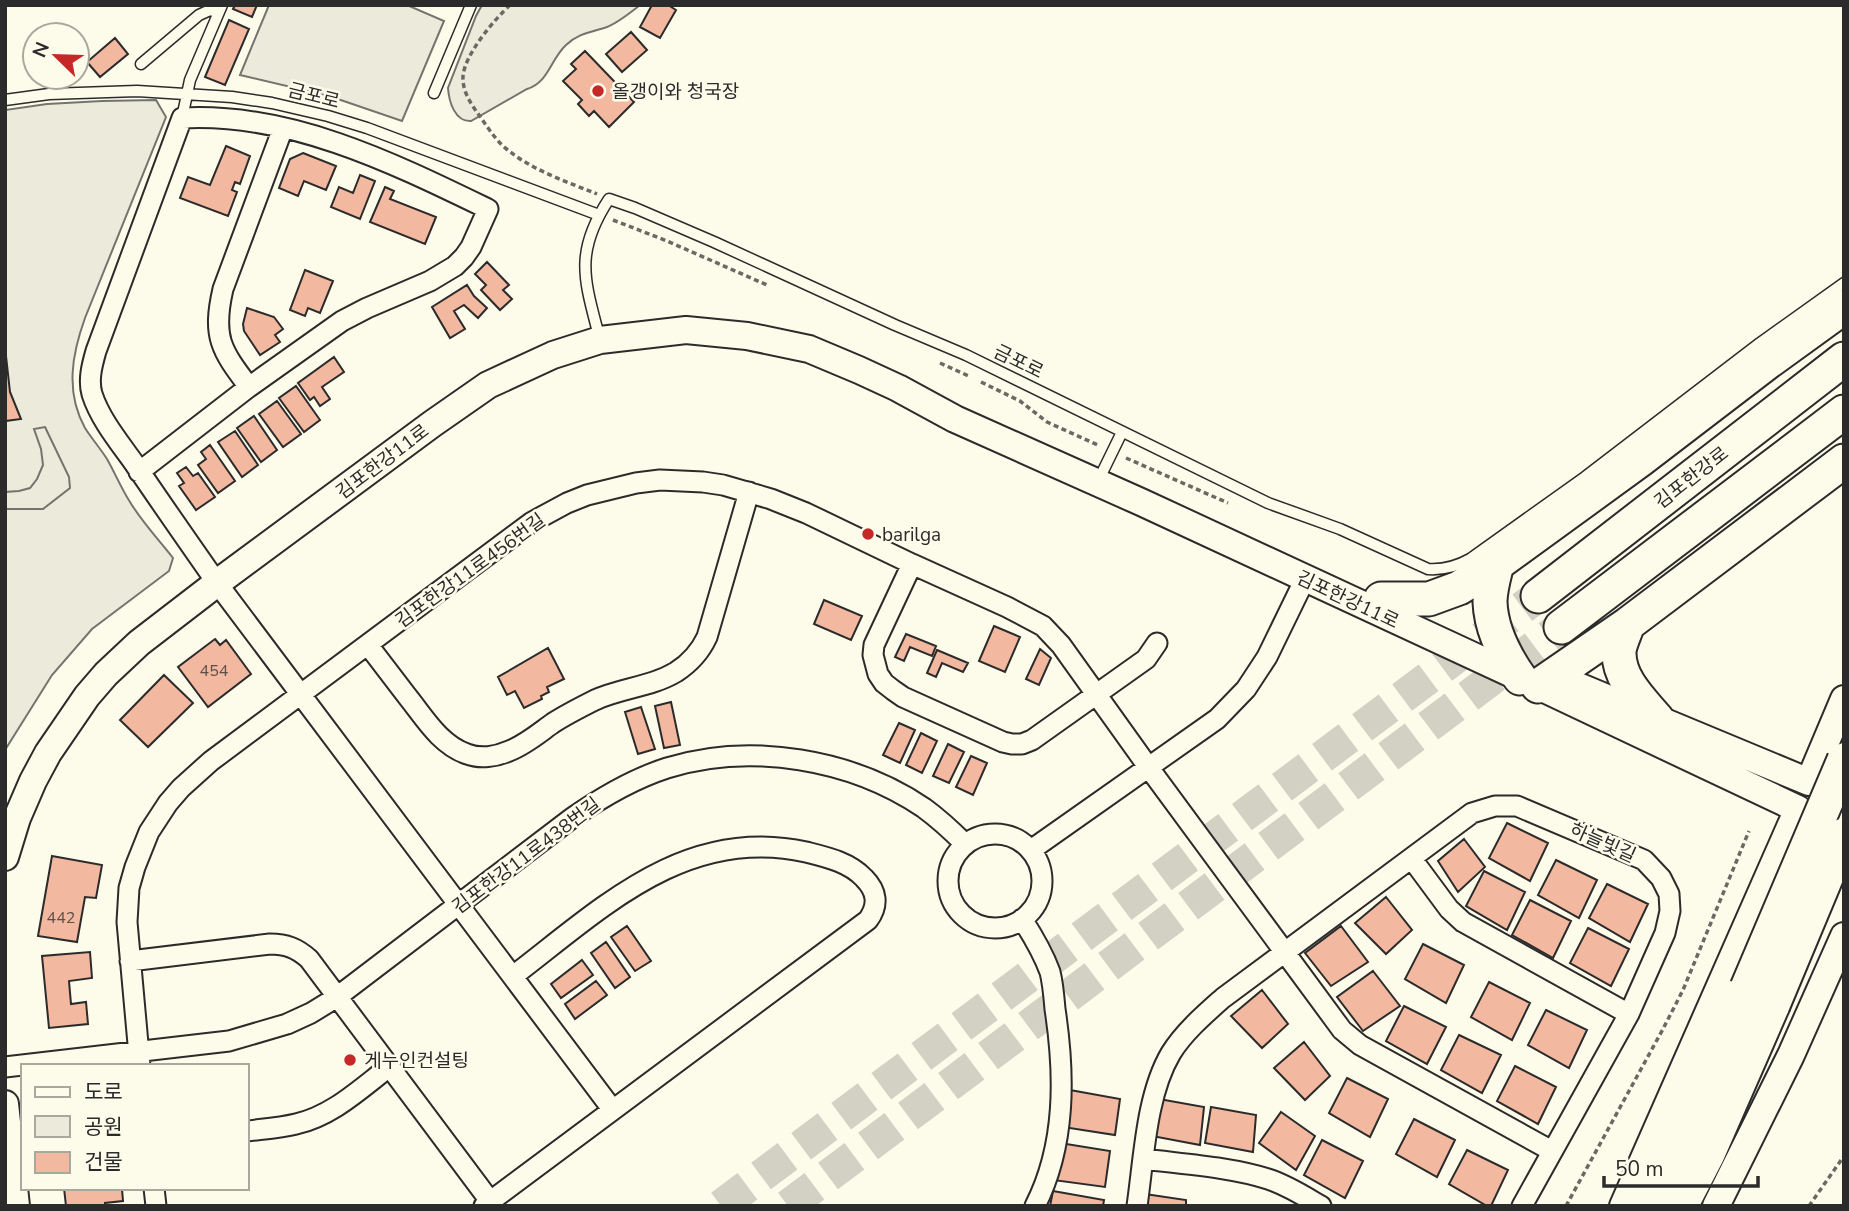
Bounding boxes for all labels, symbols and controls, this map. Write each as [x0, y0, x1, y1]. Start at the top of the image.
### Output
north arrow [21, 21, 91, 91]
text: N [27, 38, 56, 61]
street label: 금포로 [285, 77, 342, 115]
place label: 올갱이와 청국장 [612, 79, 739, 105]
marker: 올갱이와 청국장 [590, 83, 606, 99]
street label: 금포로 [989, 339, 1048, 385]
street label: 김포한강11로 [331, 418, 434, 505]
street label: 김포한강로 [1649, 441, 1734, 515]
street label: 김포한강11로456번길 [390, 508, 551, 634]
place label: barilga [882, 522, 941, 548]
marker: barilga [860, 526, 876, 542]
street label: 김포한강11로 [1292, 565, 1403, 635]
house number: 454 [200, 660, 229, 682]
street label: 김포한강11로438번길 [447, 791, 606, 920]
street label: 하늘빛길 [1565, 817, 1640, 869]
house number: 442 [47, 907, 75, 929]
place label: 게누인컨설팅 [364, 1048, 469, 1074]
marker: 게누인컨설팅 [342, 1052, 358, 1068]
legend [21, 1064, 248, 1190]
text: 도로 [84, 1078, 123, 1106]
text: 공원 [84, 1113, 123, 1141]
scale bar [1604, 1144, 1758, 1188]
text: 건물 [84, 1148, 123, 1176]
text: 50 m [1615, 1155, 1664, 1183]

